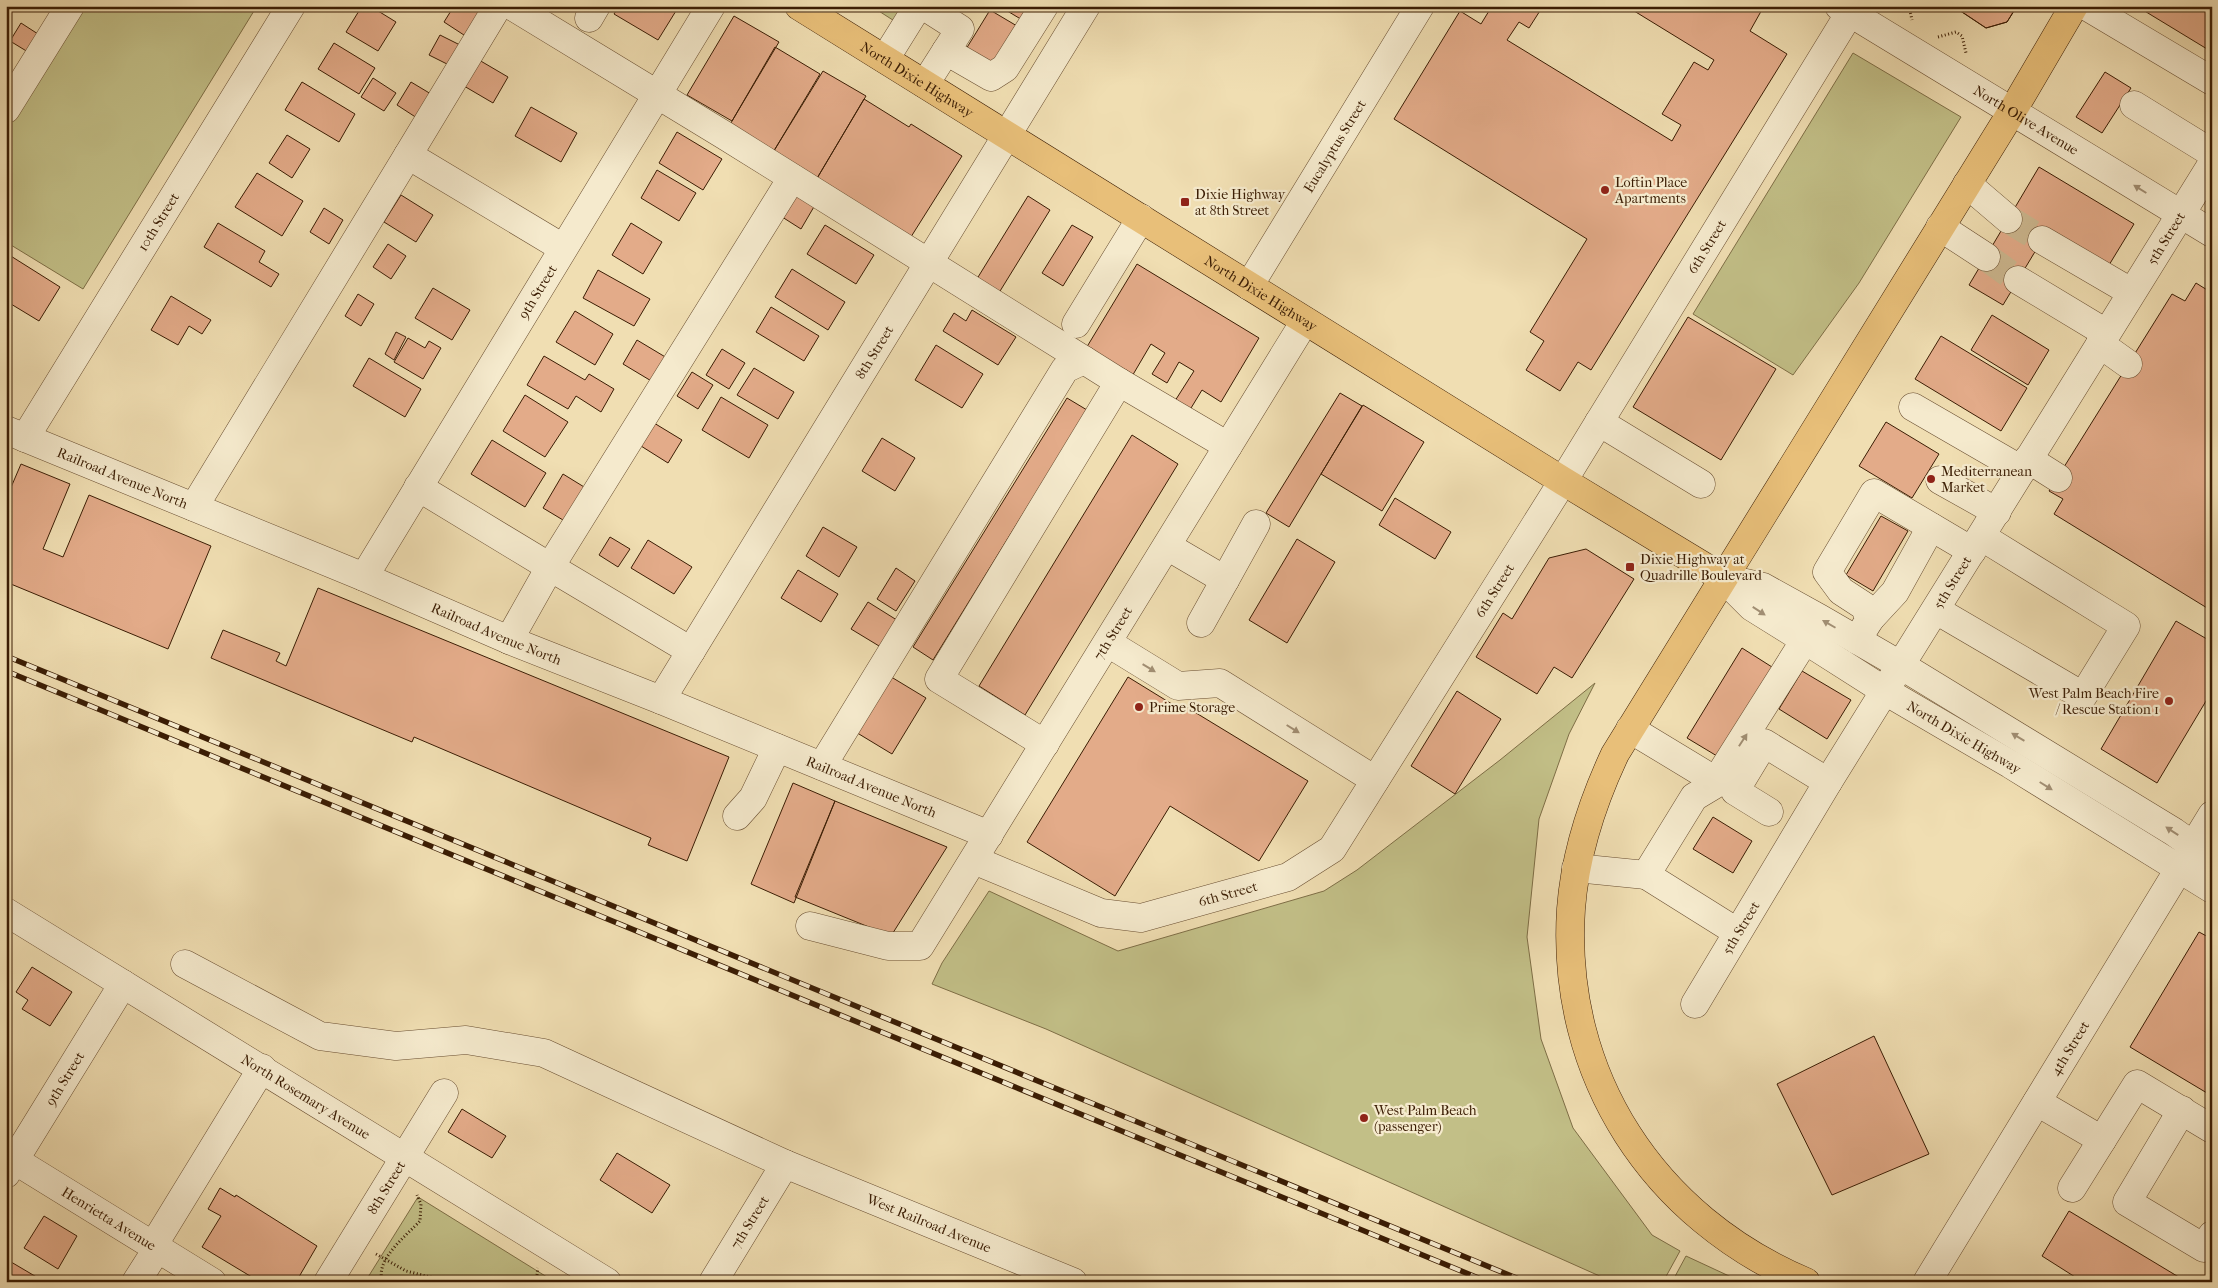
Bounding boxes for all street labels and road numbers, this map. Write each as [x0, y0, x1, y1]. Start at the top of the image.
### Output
street label: North Dixie Highway [858, 38, 977, 121]
street label: North Olive Avenue [1970, 81, 2082, 158]
street label: Eucalyptus Street [1300, 96, 1369, 196]
street label: 10th Street [134, 189, 183, 254]
street label: 5th Street [2143, 209, 2189, 268]
street label: 6th Street [1684, 216, 1730, 277]
street label: North Dixie Highway [1201, 252, 1321, 335]
street label: 9th Street [515, 261, 560, 322]
street label: 8th Street [851, 322, 897, 382]
street label: Railroad Avenue North [55, 443, 190, 512]
street label: 5th Street [1929, 553, 1975, 612]
street label: 6th Street [1471, 560, 1518, 621]
street label: Railroad Avenue North [429, 599, 564, 668]
street label: 7th Street [1090, 603, 1136, 663]
street label: North Dixie Highway [1904, 697, 2025, 778]
street label: Railroad Avenue North [804, 752, 939, 821]
street label: 6th Street [1196, 877, 1259, 910]
street label: 5th Street [1718, 898, 1763, 957]
street label: 4th Street [2047, 1018, 2093, 1079]
street label: 9th Street [42, 1049, 88, 1109]
street label: North Rosemary Avenue [238, 1050, 373, 1143]
street label: 8th Street [363, 1157, 409, 1217]
street label: Henrietta Avenue [59, 1183, 159, 1254]
street label: West Railroad Avenue [863, 1190, 994, 1256]
street label: 7th Street [727, 1192, 772, 1252]

